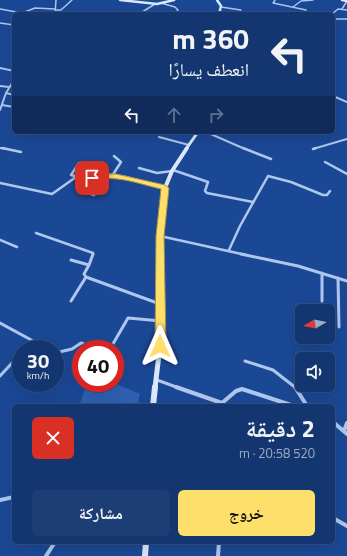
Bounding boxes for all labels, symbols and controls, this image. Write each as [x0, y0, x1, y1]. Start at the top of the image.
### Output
text: 360 m [172, 17, 249, 60]
icon: left [263, 28, 315, 80]
text: انعطف يسارًا [168, 56, 249, 83]
icon: left [121, 104, 143, 126]
icon: ahead [163, 104, 185, 126]
icon: right [205, 104, 227, 126]
pin [75, 161, 109, 195]
icon: arrive [81, 167, 103, 189]
north arrow [295, 304, 335, 344]
map controls [295, 304, 335, 392]
position arrow [139, 325, 181, 367]
speed limit sign: 40 [72, 340, 124, 392]
text: 30 [27, 345, 49, 376]
button: sound [295, 352, 335, 392]
text: km/h [27, 368, 49, 383]
text: 2 دقيقة [246, 410, 315, 446]
button: close [32, 417, 74, 459]
text: 520 m · 20:58 [239, 443, 315, 463]
button: مشاركة [32, 490, 170, 536]
button: خروج [178, 490, 315, 536]

